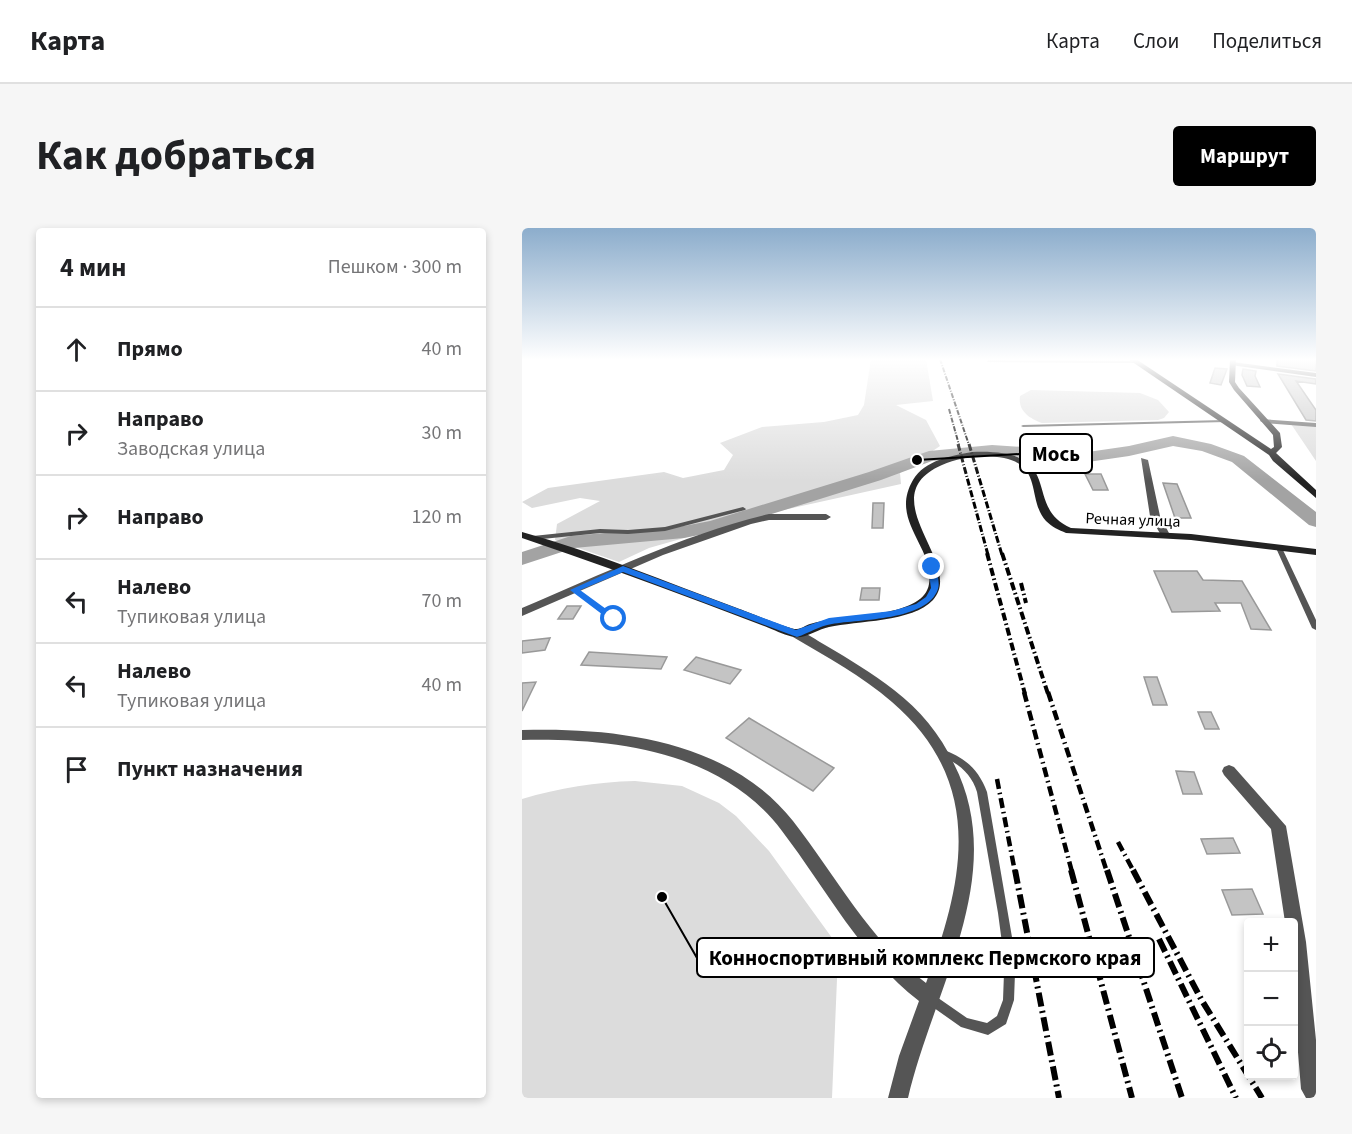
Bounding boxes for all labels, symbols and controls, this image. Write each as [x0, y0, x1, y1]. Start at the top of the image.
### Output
text: Карта [30, 21, 105, 61]
text: Карта [1046, 26, 1100, 56]
text: Слои [1133, 26, 1179, 56]
text: Поделиться [1212, 26, 1322, 56]
text: Как добраться [36, 126, 316, 186]
button: Маршрут [1173, 126, 1316, 186]
text: 4 мин [60, 249, 126, 286]
text: Пешком · 300 m [328, 253, 462, 281]
icon: ahead [60, 333, 93, 366]
text: Прямо [117, 333, 183, 365]
text: 40 m [422, 335, 462, 363]
text: Направо [117, 403, 204, 435]
icon: right [60, 417, 93, 450]
text: 30 m [422, 419, 462, 447]
callout: Мось [1020, 434, 1092, 473]
text: Заводская улица [117, 435, 265, 463]
text: Мось [1032, 439, 1080, 469]
icon: right [60, 501, 93, 534]
text: Направо [117, 501, 204, 533]
text: 120 m [412, 503, 462, 531]
street label: Речная улица [1085, 507, 1181, 533]
route end [918, 553, 944, 579]
text: Налево [117, 571, 191, 603]
icon: left [60, 585, 93, 618]
text: 70 m [422, 587, 462, 615]
text: Тупиковая улица [117, 603, 266, 631]
route start [600, 605, 626, 631]
text: Налево [117, 655, 191, 687]
icon: left [60, 669, 93, 702]
text: 40 m [422, 671, 462, 699]
text: Тупиковая улица [117, 687, 266, 715]
icon: arrive [60, 753, 93, 786]
text: Пункт назначения [117, 753, 303, 785]
map controls [1244, 918, 1298, 1080]
button: + [1244, 918, 1298, 972]
callout: Конноспортивный комплекс Пермского края [697, 938, 1154, 977]
text: Конноспортивный комплекс Пермского края [709, 943, 1141, 973]
button: − [1244, 972, 1298, 1026]
button: locate [1244, 1026, 1298, 1080]

